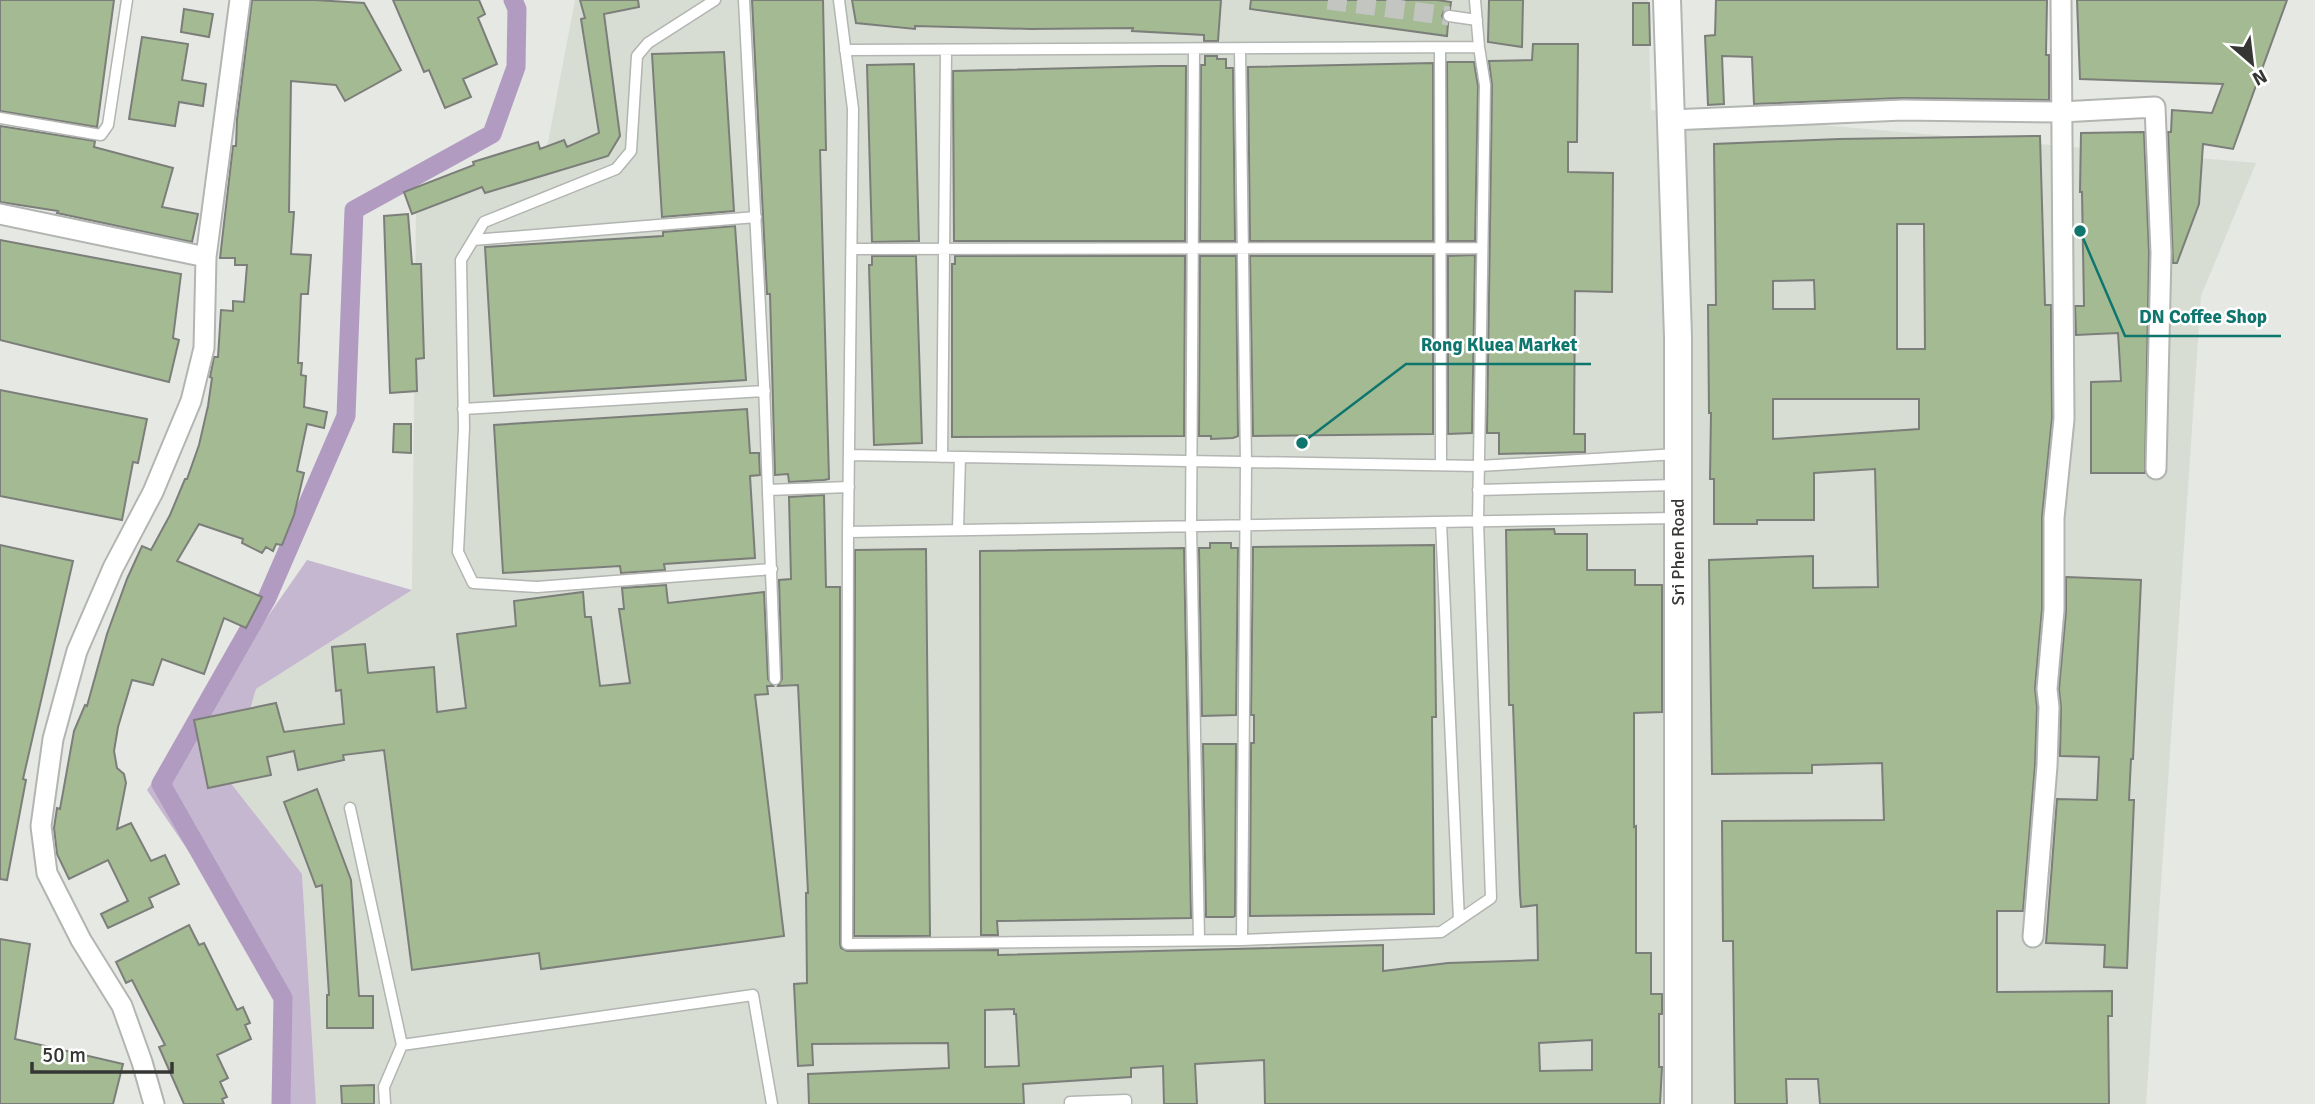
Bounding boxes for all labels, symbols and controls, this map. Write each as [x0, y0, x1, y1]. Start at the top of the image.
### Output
north arrow [2217, 28, 2287, 98]
text: N [2248, 63, 2271, 91]
callout: DN Coffee Shop [2125, 296, 2281, 336]
text: DN Coffee Shop [2139, 305, 2267, 329]
callout: Rong Kluea Market [1406, 324, 1591, 364]
text: Rong Kluea Market [1421, 333, 1577, 357]
street label: Sri Phen Road [1667, 498, 1689, 606]
scale bar [32, 1030, 172, 1074]
text: 50 m [42, 1042, 86, 1068]

